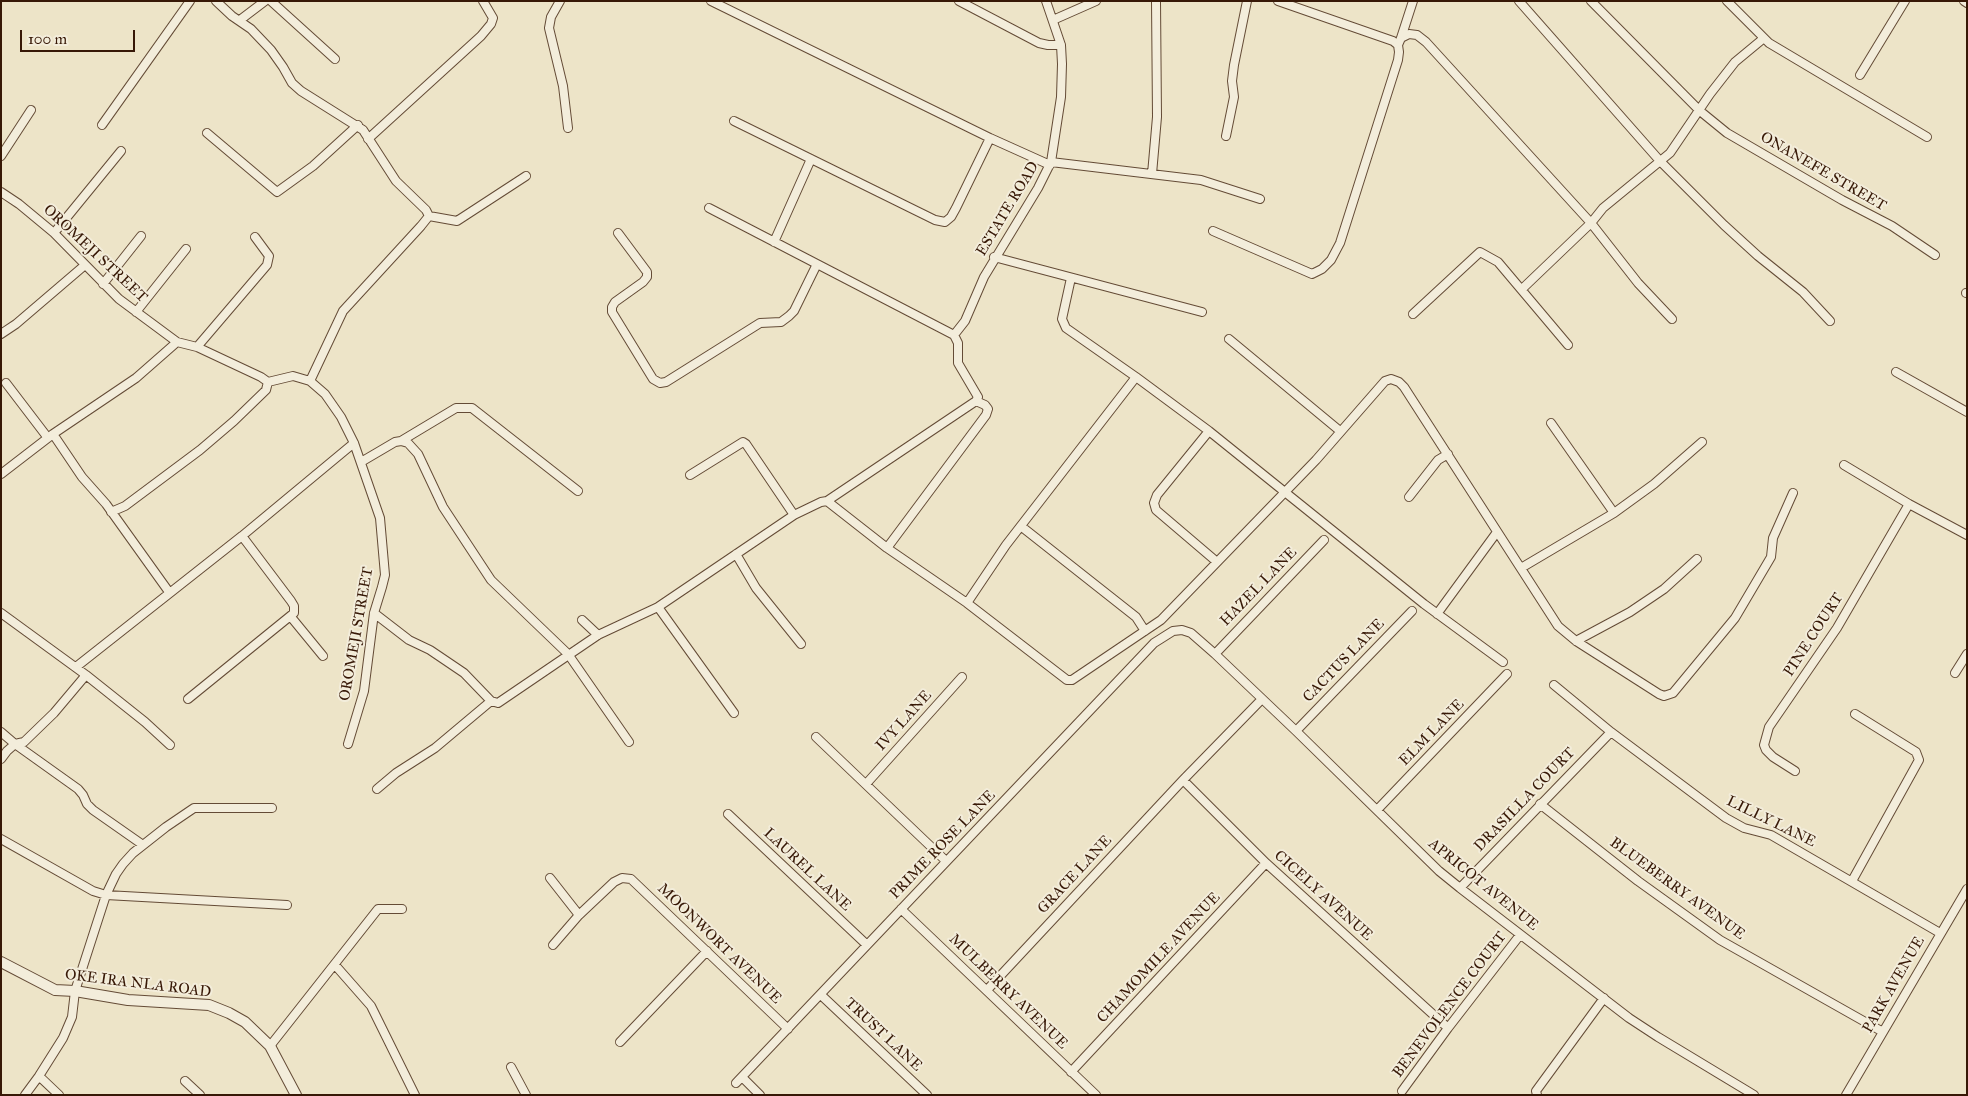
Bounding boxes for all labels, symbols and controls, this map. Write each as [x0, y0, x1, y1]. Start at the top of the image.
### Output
scale bar [22, 20, 138, 52]
text: 100 m [28, 30, 67, 48]
street label: ONANEFE STREET [1757, 129, 1889, 215]
street label: ESTATE ROAD [973, 159, 1043, 259]
street label: OROMEJI STREET [39, 201, 151, 307]
street label: HAZEL LANE [1217, 544, 1301, 630]
street label: OROMEJI STREET [336, 566, 378, 702]
street label: PINE COURT [1780, 590, 1848, 680]
street label: CACTUS LANE [1300, 615, 1388, 707]
street label: IVY LANE [872, 687, 936, 755]
street label: ELM LANE [1396, 696, 1468, 770]
street label: DRASILLA COURT [1471, 744, 1579, 856]
street label: PRIME ROSE LANE [886, 787, 1000, 903]
street label: LILLY LANE [1723, 793, 1819, 851]
street label: LAUREL LANE [759, 825, 855, 915]
street label: GRACE LANE [1034, 832, 1116, 918]
street label: BLUEBERRY AVENUE [1606, 834, 1748, 944]
street label: APRICOT AVENUE [1424, 835, 1542, 935]
street label: CICELY AVENUE [1270, 847, 1376, 945]
street label: MOONWORT AVENUE [653, 880, 785, 1008]
street label: CHAMOMILE AVENUE [1094, 889, 1224, 1027]
street label: BENEVOLENCE COURT [1389, 929, 1511, 1081]
street label: MULBERRY AVENUE [945, 931, 1071, 1053]
street label: PARK AVENUE [1859, 934, 1929, 1036]
street label: OKE IRA NLA ROAD [64, 966, 212, 1002]
street label: TRUST LANE [841, 995, 925, 1075]

